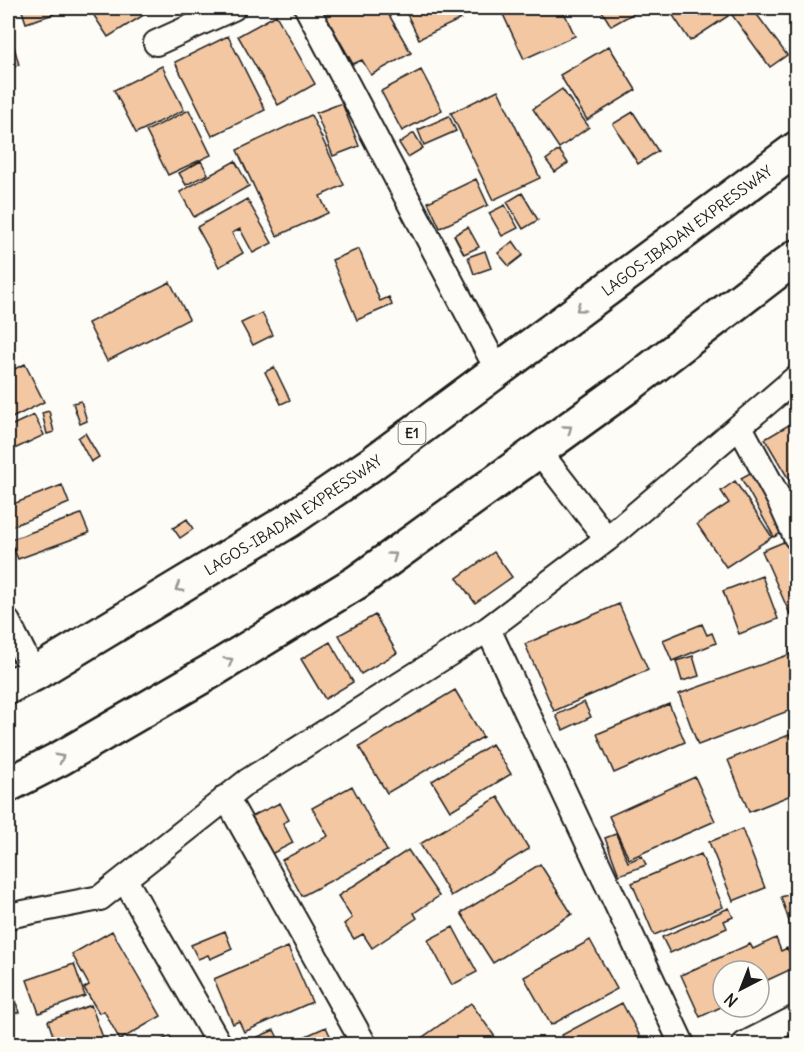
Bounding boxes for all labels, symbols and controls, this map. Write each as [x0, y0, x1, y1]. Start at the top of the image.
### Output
street label: LAGOS-IBADAN EXPRESSWAY [598, 160, 776, 300]
one-way arrow [576, 301, 587, 312]
road number: E1 [398, 422, 426, 444]
one-way arrow [561, 425, 572, 436]
street label: LAGOS-IBADAN EXPRESSWAY [201, 450, 386, 579]
one-way arrow [386, 552, 397, 563]
one-way arrow [175, 580, 185, 592]
one-way arrow [222, 657, 233, 668]
one-way arrow [53, 754, 64, 766]
north arrow [711, 959, 771, 1019]
text: N [720, 989, 742, 1011]

